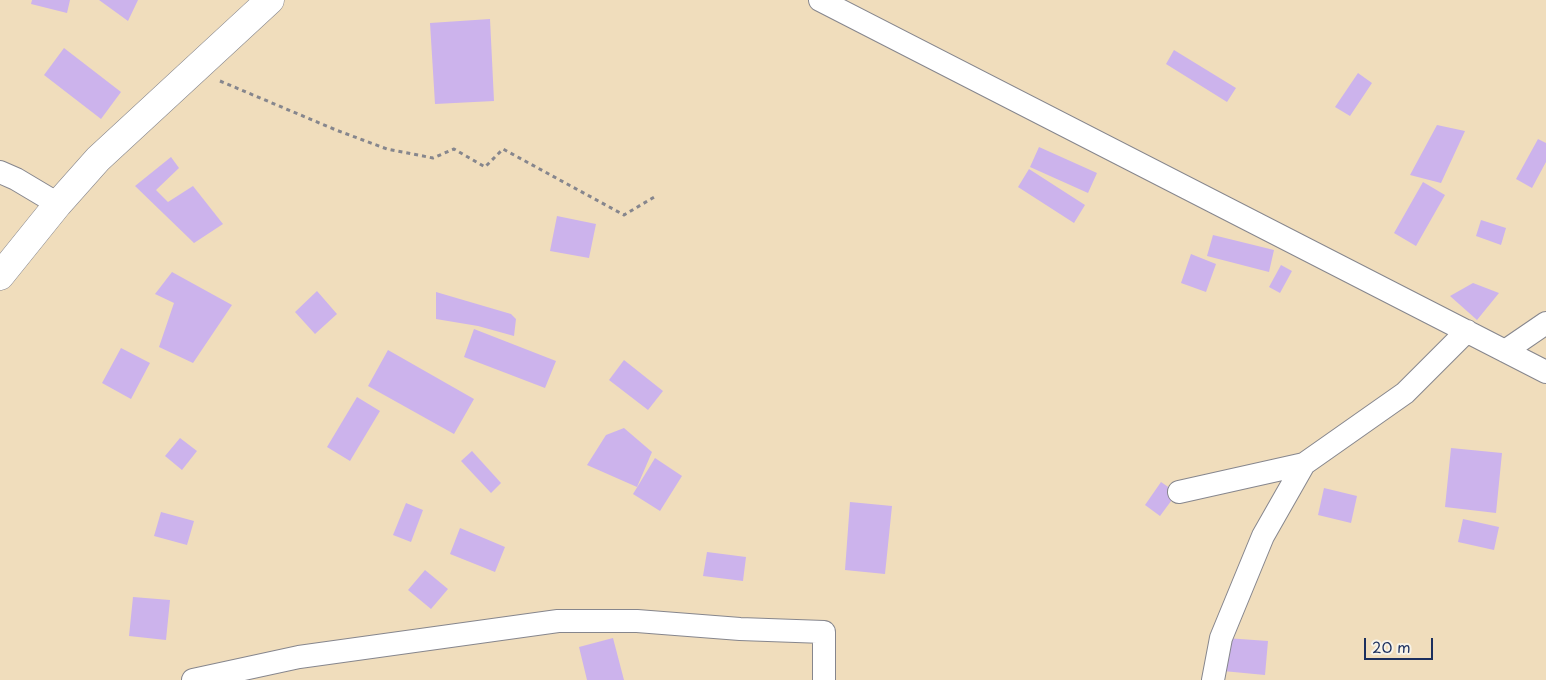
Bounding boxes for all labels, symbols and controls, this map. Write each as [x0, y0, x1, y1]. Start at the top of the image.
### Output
scale bar [1366, 628, 1435, 660]
text: 20 m [1372, 635, 1411, 658]

